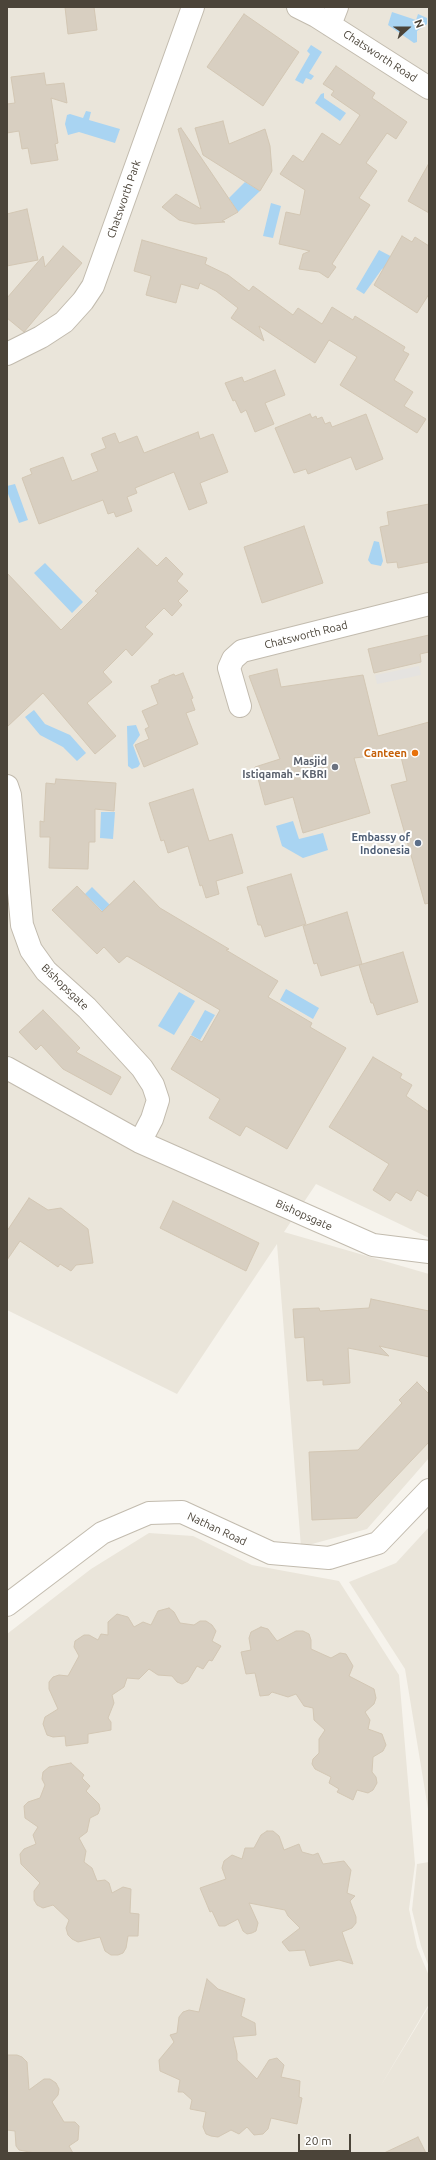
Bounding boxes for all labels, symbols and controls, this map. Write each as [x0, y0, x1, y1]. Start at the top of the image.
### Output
north arrow [388, 8, 428, 48]
text: N [412, 18, 426, 30]
street label: Chatsworth Road [341, 27, 419, 85]
street label: Chatsworth Park [104, 158, 144, 240]
street label: Chatsworth Road [263, 618, 349, 652]
place label: Canteen [364, 746, 407, 760]
marker: Canteen [410, 748, 420, 758]
place label: Masjid Istiqamah - KBRI [242, 754, 327, 780]
marker: Masjid Istiqamah - KBRI [330, 762, 340, 772]
place label: Embassy of Indonesia [351, 830, 410, 856]
marker: Embassy of Indonesia [413, 838, 423, 848]
street label: Bishopsgate [39, 961, 91, 1013]
street label: Bishopsgate [274, 1197, 334, 1233]
street label: Nathan Road [185, 1510, 249, 1548]
scale bar [300, 2126, 353, 2152]
text: 20 m [305, 2134, 332, 2147]

